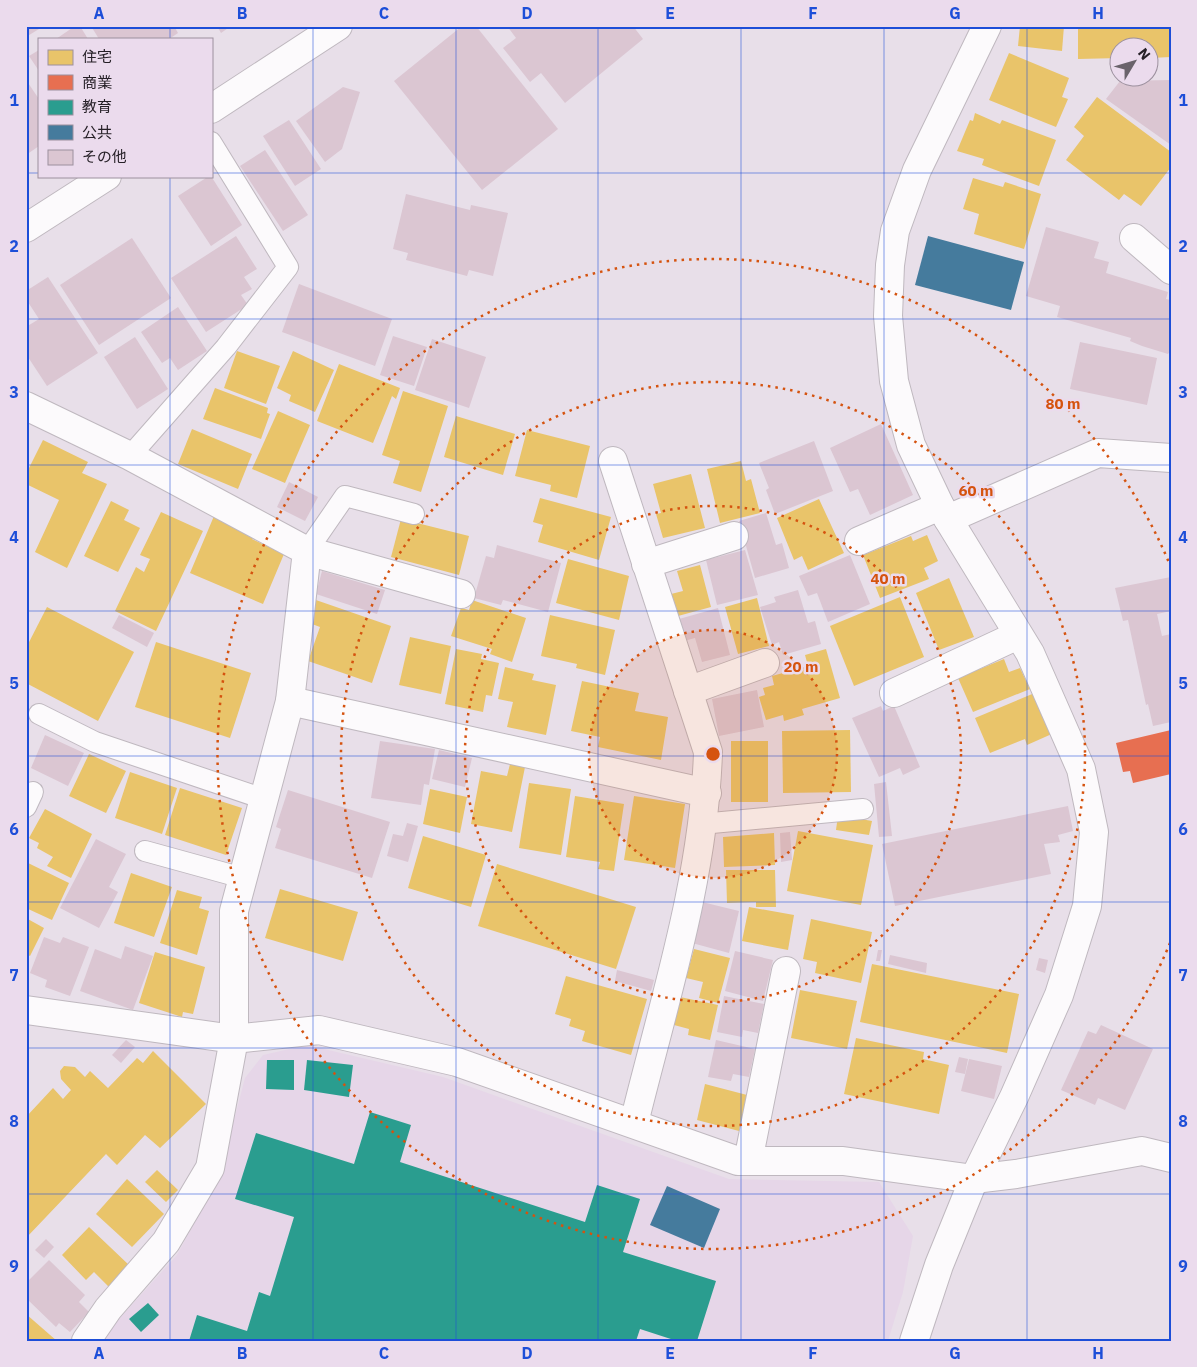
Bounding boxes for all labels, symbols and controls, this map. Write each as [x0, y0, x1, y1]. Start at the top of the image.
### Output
text: A [94, 3, 105, 23]
text: B [237, 3, 248, 23]
text: C [379, 3, 389, 23]
text: D [521, 3, 533, 23]
text: E [665, 3, 675, 23]
text: F [808, 3, 818, 23]
text: G [949, 3, 961, 23]
text: H [1092, 3, 1104, 23]
legend [38, 38, 212, 178]
north arrow [1110, 38, 1160, 88]
text: N [1134, 44, 1154, 64]
text: 住宅 [82, 47, 112, 66]
text: 商業 [82, 73, 112, 92]
text: 1 [9, 90, 19, 110]
text: 1 [1178, 90, 1188, 110]
text: 教育 [82, 97, 112, 116]
text: 公共 [82, 123, 112, 142]
text: その他 [82, 147, 127, 166]
text: 2 [9, 236, 19, 256]
text: 2 [1178, 236, 1188, 256]
text: 3 [9, 382, 19, 402]
text: 3 [1178, 382, 1188, 402]
text: 80 m [1046, 394, 1080, 413]
text: 60 m [959, 481, 993, 500]
text: 4 [9, 527, 19, 547]
text: 4 [1178, 527, 1188, 547]
text: 40 m [871, 569, 905, 588]
text: 20 m [784, 657, 818, 676]
text: 5 [9, 673, 19, 693]
text: 5 [1178, 673, 1188, 693]
centre of rings [704, 745, 722, 763]
text: 6 [9, 819, 19, 839]
text: 6 [1178, 819, 1188, 839]
text: 7 [9, 965, 19, 985]
text: 7 [1178, 965, 1188, 985]
text: 8 [9, 1111, 19, 1131]
text: 8 [1178, 1111, 1188, 1131]
text: 9 [9, 1256, 19, 1276]
text: 9 [1178, 1256, 1188, 1276]
text: A [94, 1343, 105, 1363]
text: B [237, 1343, 248, 1363]
text: C [379, 1343, 389, 1363]
text: D [521, 1343, 533, 1363]
text: E [665, 1343, 675, 1363]
text: F [808, 1343, 818, 1363]
text: G [949, 1343, 961, 1363]
text: H [1092, 1343, 1104, 1363]

